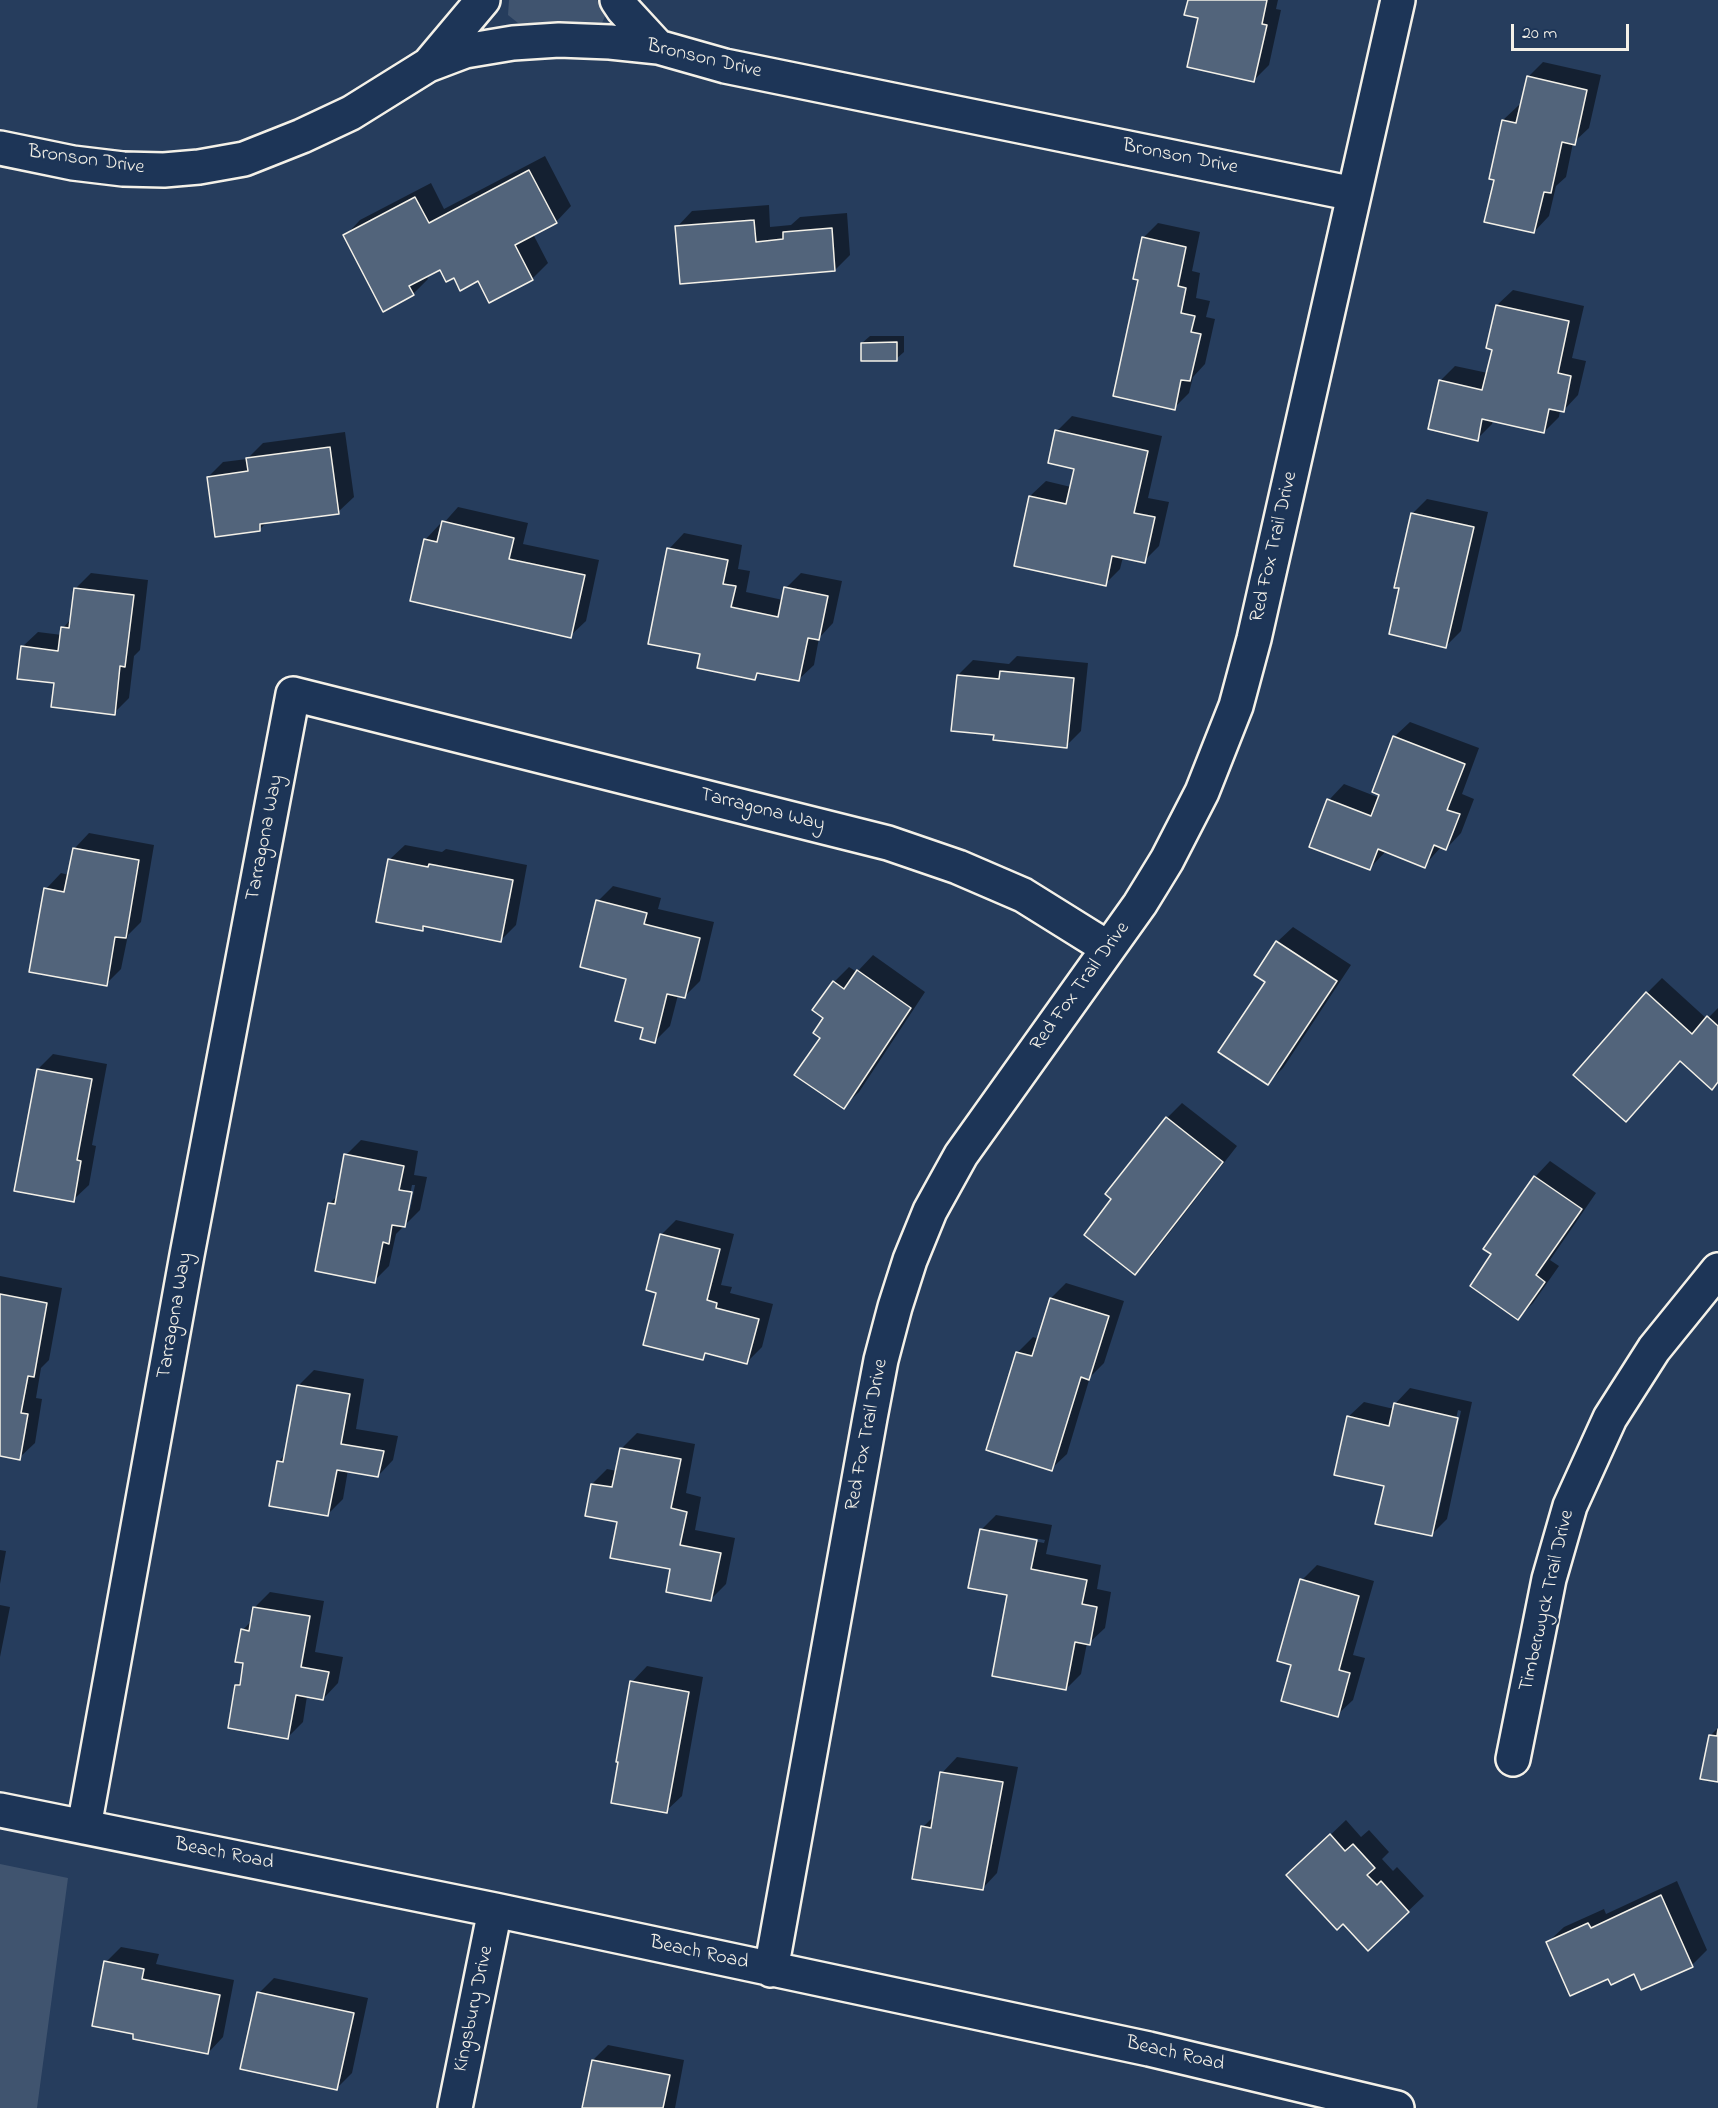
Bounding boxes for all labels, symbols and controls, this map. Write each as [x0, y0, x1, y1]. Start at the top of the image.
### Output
scale bar [1514, 12, 1632, 50]
text: 20 m [1522, 21, 1557, 47]
street label: Bronson Drive [644, 35, 764, 85]
street label: Bronson Drive [1120, 135, 1240, 181]
street label: Bronson Drive [26, 141, 146, 181]
street label: Red Fox Trail Drive [1246, 469, 1304, 625]
street label: Tarragona Way [242, 773, 290, 903]
street label: Tarragona Way [697, 784, 827, 838]
street label: Red Fox Trail Drive [1026, 918, 1136, 1056]
street label: Tarragona Way [153, 1251, 199, 1381]
street label: Red Fox Trail Drive [842, 1357, 894, 1513]
street label: Timberwyck Trail Drive [1515, 1508, 1581, 1694]
street label: Beach Road [173, 1834, 275, 1876]
street label: Beach Road [648, 1932, 750, 1976]
street label: Kingsbury Drive [450, 1944, 500, 2074]
street label: Beach Road [1124, 2032, 1226, 2078]

